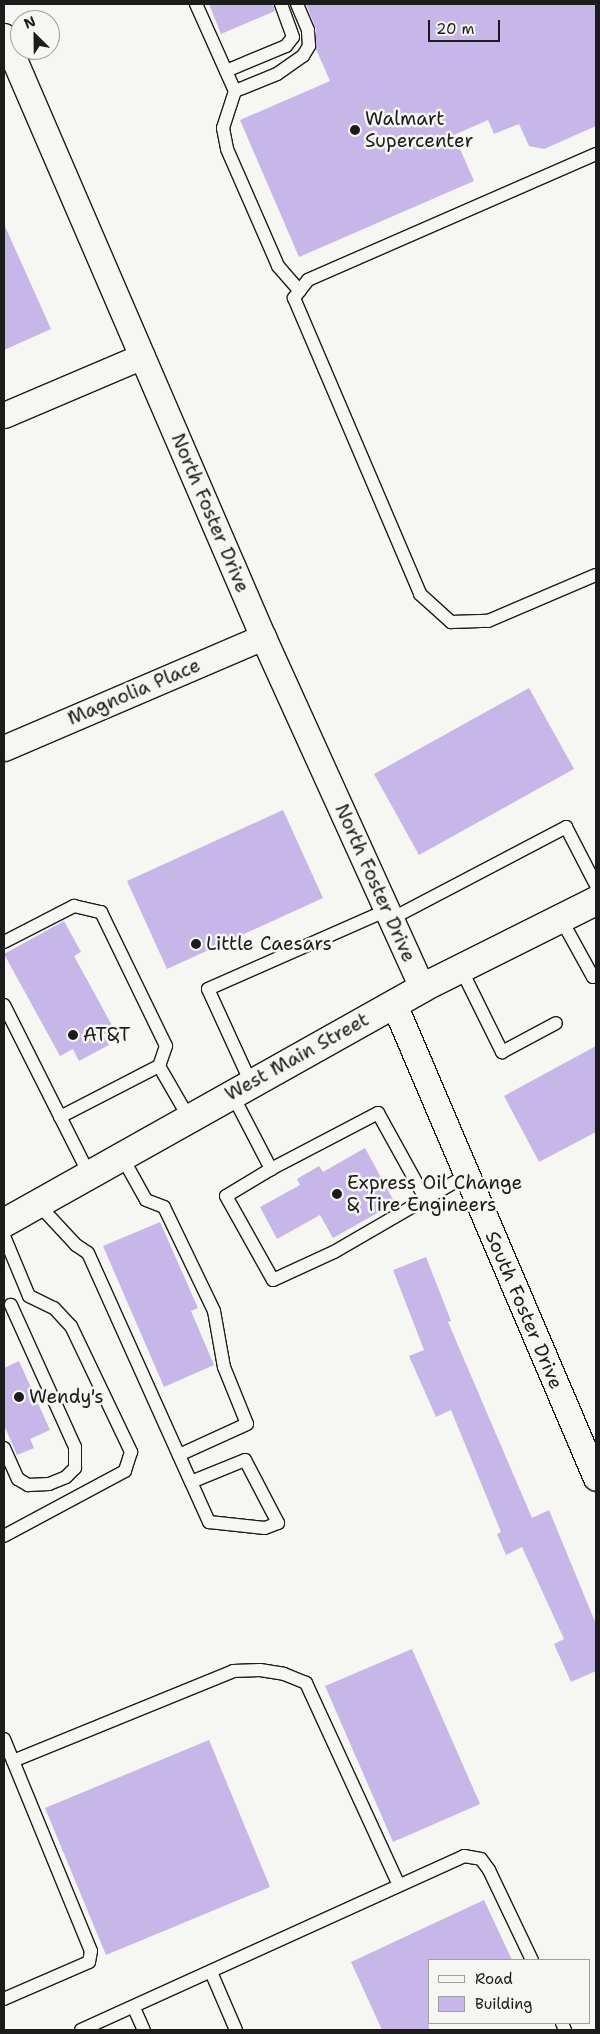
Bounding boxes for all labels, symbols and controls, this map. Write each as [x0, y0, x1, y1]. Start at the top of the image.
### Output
north arrow [10, 10, 60, 60]
scale bar [430, 10, 502, 42]
text: N [21, 12, 38, 33]
text: 20 m [436, 19, 475, 39]
place label: Walmart Supercenter [365, 108, 473, 152]
marker: Walmart Supercenter [349, 124, 361, 136]
street label: North Foster Drive [166, 430, 254, 596]
street label: Magnolia Place [64, 654, 204, 730]
street label: North Foster Drive [330, 800, 420, 966]
place label: Little Caesars [206, 933, 332, 955]
marker: Little Caesars [190, 938, 202, 950]
street label: West Main Street [221, 1008, 373, 1106]
place label: AT&T [83, 1024, 130, 1046]
marker: AT&T [67, 1029, 79, 1041]
place label: Express Oil Change & Tire Engineers [347, 1172, 522, 1216]
marker: Express Oil Change & Tire Engineers [331, 1188, 343, 1200]
street label: South Foster Drive [480, 1228, 568, 1392]
place label: Wendy's [29, 1386, 104, 1408]
marker: Wendy's [13, 1391, 25, 1403]
legend [428, 1959, 590, 2024]
text: Road [475, 1969, 513, 1989]
text: Building [475, 1994, 532, 2014]

